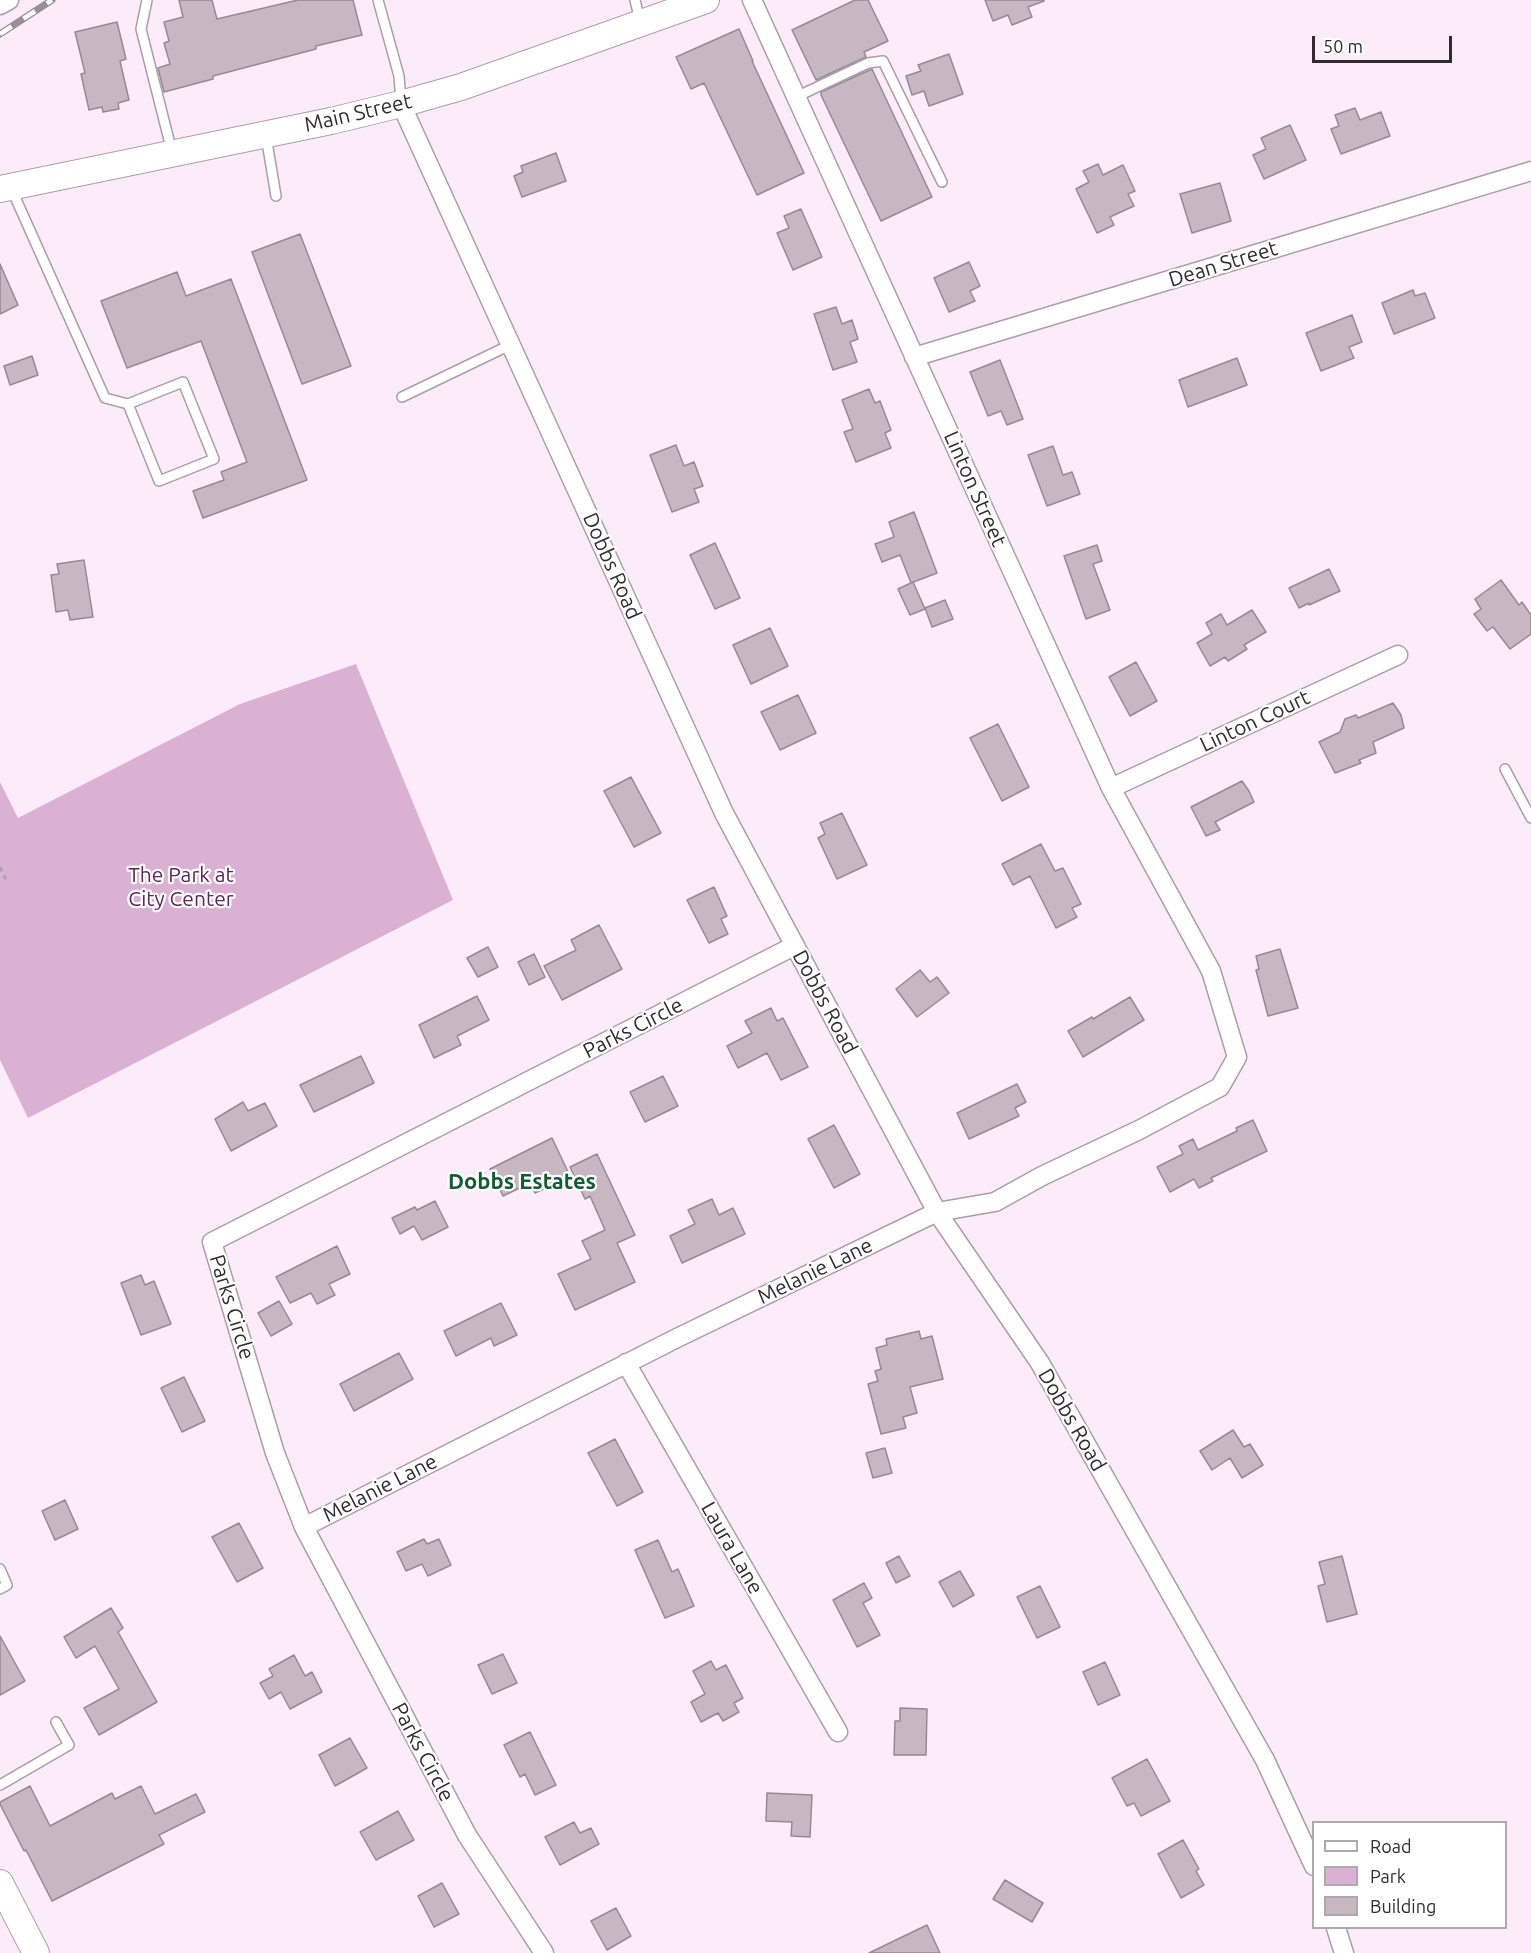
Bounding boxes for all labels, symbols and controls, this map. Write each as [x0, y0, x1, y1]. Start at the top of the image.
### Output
scale bar [1315, 24, 1454, 62]
text: 50 m [1323, 36, 1363, 56]
street label: Main Street [302, 88, 414, 138]
street label: Dean Street [1165, 235, 1281, 293]
street label: Linton Street [938, 427, 1012, 551]
street label: Dobbs Road [577, 509, 647, 623]
street label: Linton Court [1196, 685, 1314, 757]
park label: The Park at City Center [128, 862, 234, 912]
street label: Dobbs Road [787, 946, 863, 1058]
street label: Parks Circle [579, 992, 687, 1064]
district label: Dobbs Estates [448, 1169, 596, 1195]
street label: Melanie Lane [753, 1232, 877, 1310]
street label: Parks Circle [204, 1251, 260, 1363]
street label: Dobbs Road [1033, 1364, 1111, 1476]
street label: Melanie Lane [319, 1448, 441, 1528]
street label: Laura Lane [696, 1497, 768, 1599]
street label: Parks Circle [386, 1698, 460, 1806]
legend [1312, 1821, 1507, 1929]
text: Road [1370, 1836, 1412, 1856]
text: Park [1370, 1866, 1406, 1886]
text: Building [1370, 1896, 1436, 1916]

